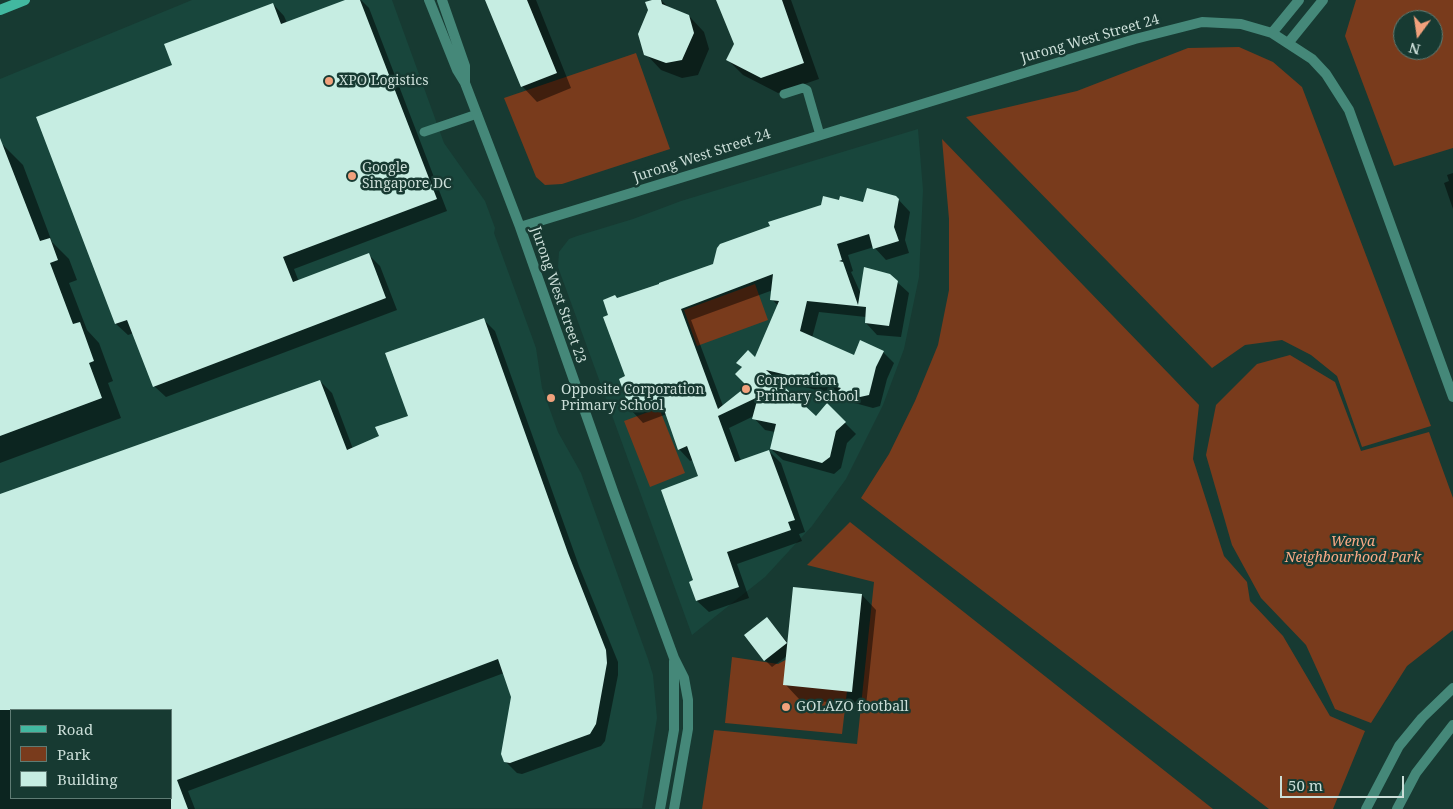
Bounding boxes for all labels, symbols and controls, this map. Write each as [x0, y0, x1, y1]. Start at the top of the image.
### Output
north arrow [1393, 10, 1443, 60]
street label: Jurong West Street 24 [1019, 11, 1161, 67]
text: N [1407, 39, 1422, 60]
place label: XPO Logistics [339, 73, 428, 89]
marker: XPO Logistics [323, 75, 335, 87]
street label: Jurong West Street 24 [631, 126, 773, 186]
place label: Google Singapore DC [362, 160, 452, 192]
marker: Google Singapore DC [346, 170, 358, 182]
street label: Jurong West Street 23 [527, 225, 589, 365]
place label: Corporation Primary School [756, 373, 859, 406]
place label: Opposite Corporation Primary School [561, 382, 704, 414]
marker: Corporation Primary School [740, 383, 752, 395]
marker: Opposite Corporation Primary School [545, 392, 557, 404]
park label: Wenya Neighbourhood Park [1285, 534, 1421, 566]
place label: GOLAZO football [796, 699, 909, 715]
marker: GOLAZO football [780, 701, 792, 713]
legend [10, 709, 172, 799]
text: Road [57, 719, 93, 739]
text: Park [57, 744, 90, 764]
scale bar [1283, 766, 1407, 798]
text: Building [57, 769, 118, 789]
text: 50 m [1288, 775, 1323, 795]

